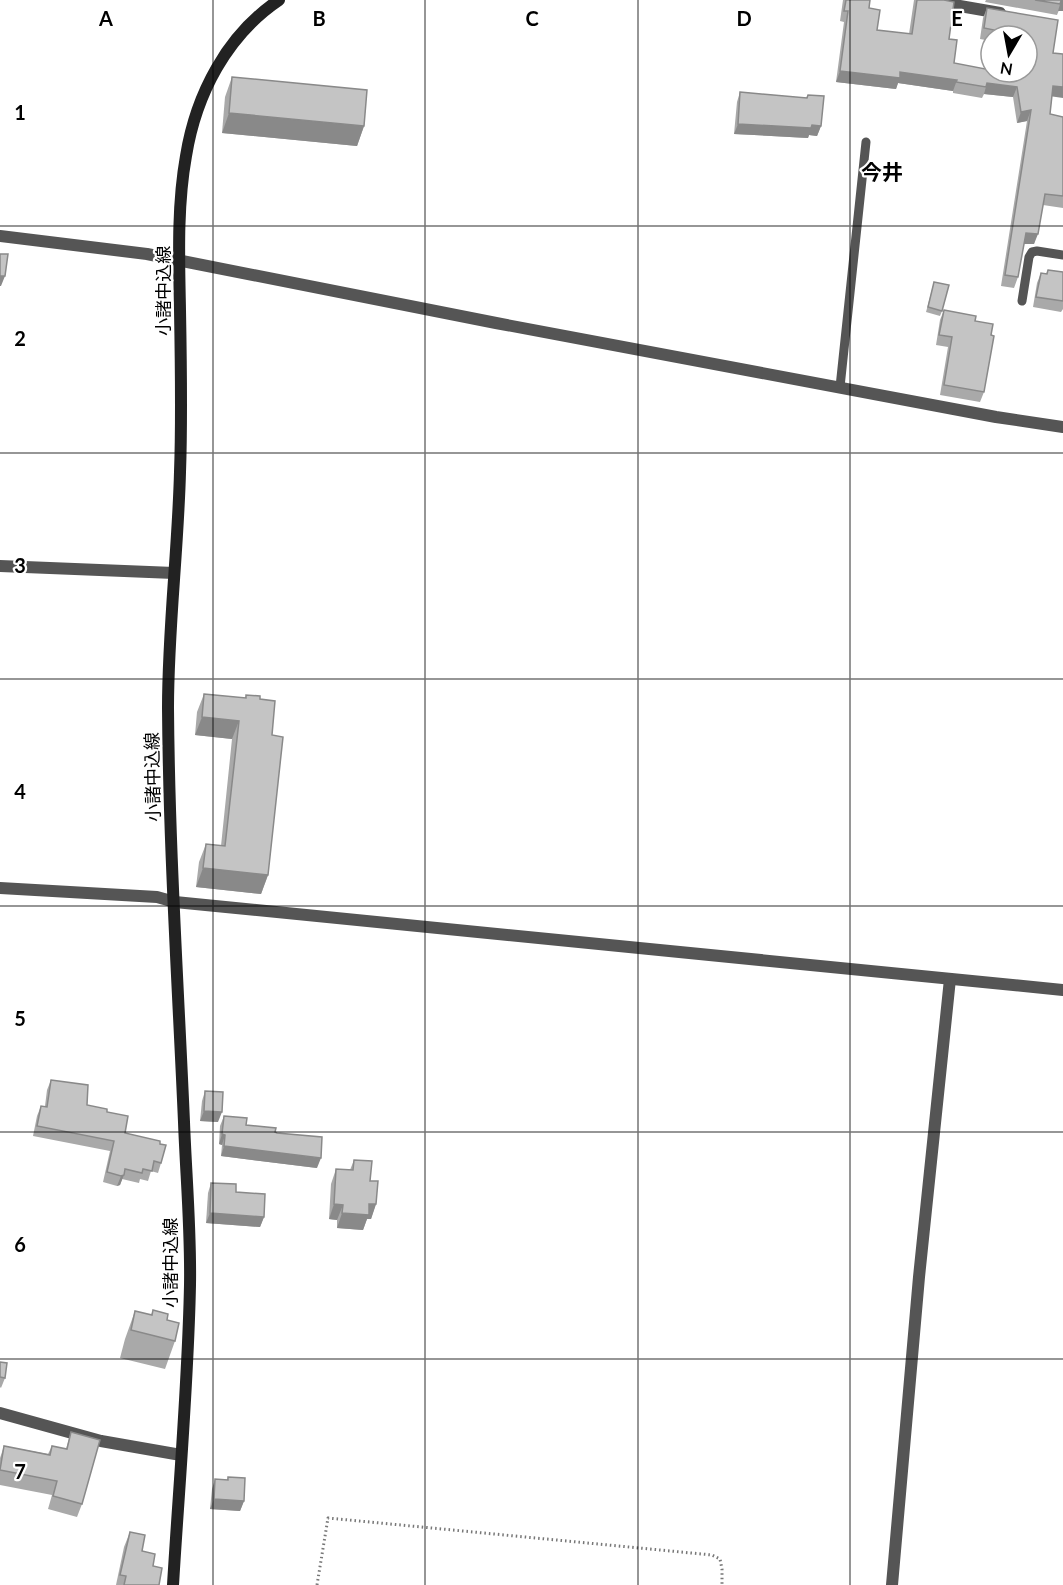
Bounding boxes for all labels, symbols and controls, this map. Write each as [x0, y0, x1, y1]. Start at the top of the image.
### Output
text: A [98, 6, 113, 30]
text: B [312, 6, 326, 30]
text: C [525, 6, 539, 30]
text: D [736, 6, 752, 30]
text: E [951, 6, 963, 30]
north arrow [979, 24, 1039, 84]
text: N [999, 59, 1014, 80]
text: 1 [14, 100, 26, 124]
district label: 今井 [861, 159, 903, 184]
street label: 小諸中込線 [152, 246, 174, 336]
text: 2 [14, 326, 26, 350]
text: 3 [14, 553, 26, 577]
street label: 小諸中込線 [140, 732, 164, 822]
text: 4 [14, 779, 26, 803]
text: 5 [14, 1006, 26, 1030]
street label: 小諸中込線 [159, 1218, 181, 1308]
text: 6 [14, 1232, 26, 1256]
text: 7 [14, 1459, 26, 1483]

